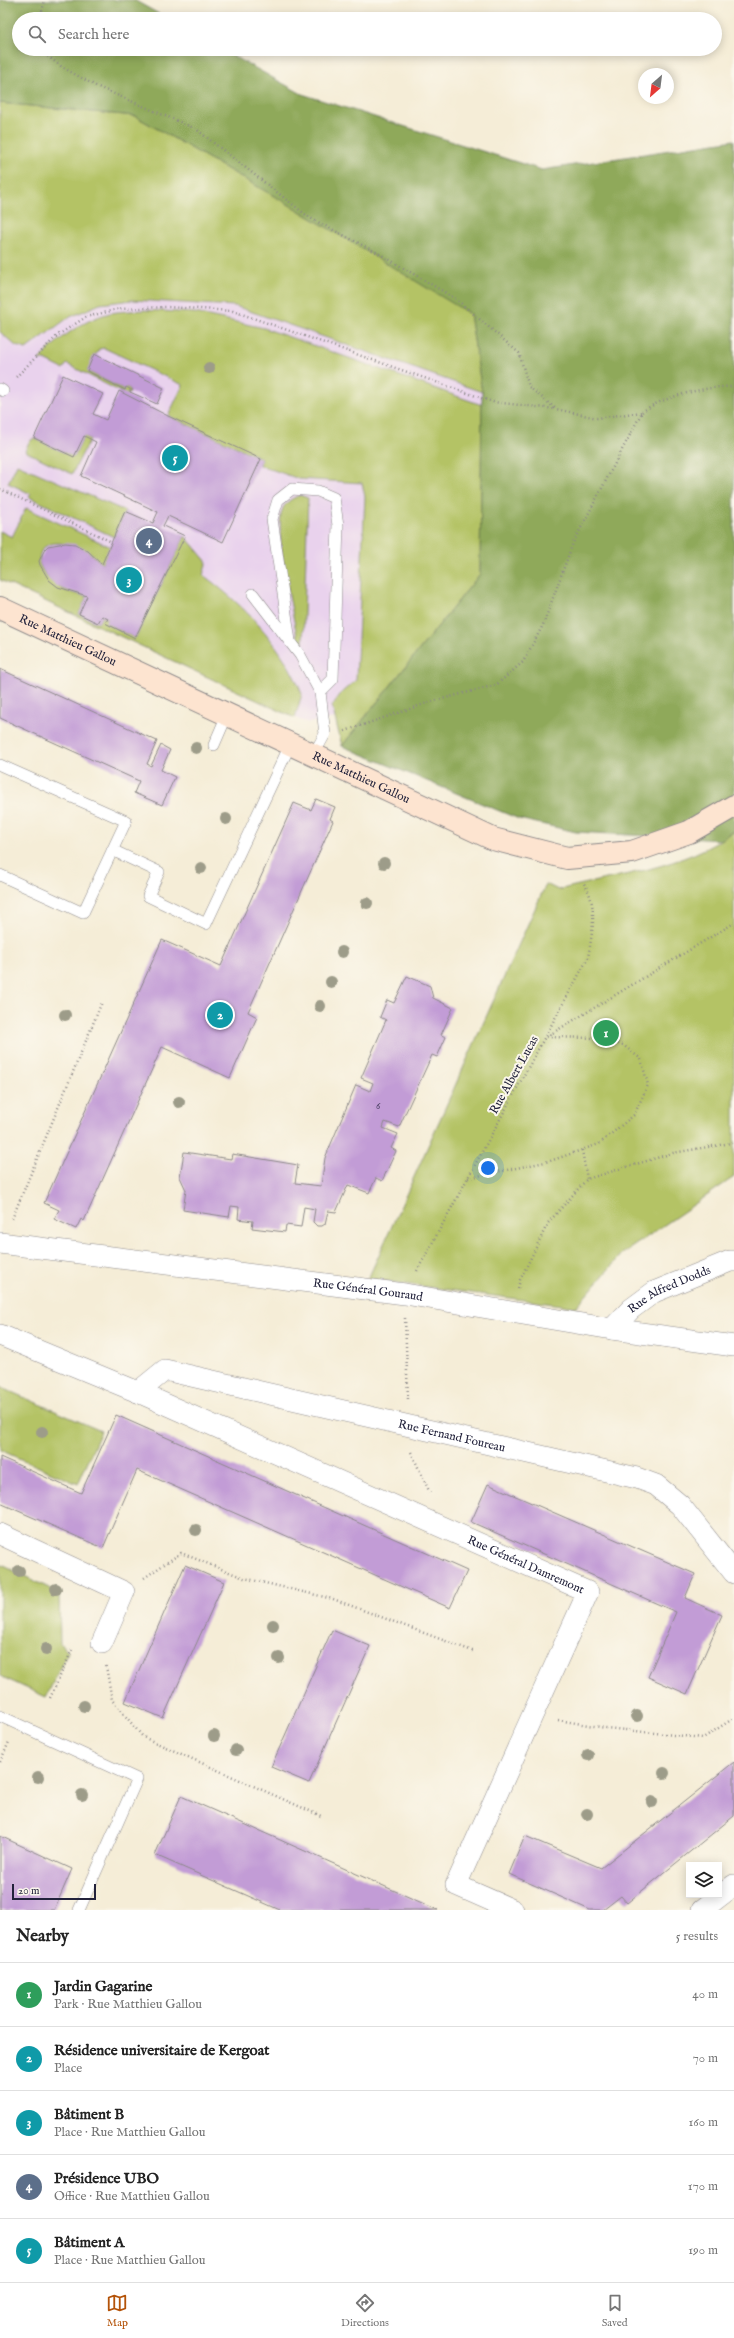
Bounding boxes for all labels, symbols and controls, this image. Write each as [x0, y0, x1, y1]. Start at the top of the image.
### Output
search box [12, 12, 722, 56]
icon: search [26, 23, 48, 45]
text: Search here [58, 25, 129, 44]
north arrow [638, 68, 674, 104]
pin: 5 [162, 443, 188, 473]
pin: 4 [136, 526, 162, 556]
pin: 3 [116, 565, 142, 595]
street label: Rue Matthieu Gallou [17, 611, 119, 669]
street label: Rue Matthieu Gallou [310, 748, 412, 807]
pin: 2 [207, 1000, 233, 1030]
pin: 1 [593, 1018, 619, 1048]
street label: Rue Albert Lucas [486, 1033, 542, 1117]
house number: 6 [376, 1100, 381, 1113]
your location [478, 1158, 498, 1178]
street label: Rue Alfred Dodds [625, 1262, 713, 1316]
street label: Rue Général Gouraud [312, 1275, 425, 1304]
street label: Rue Fernand Foureau [397, 1416, 507, 1455]
street label: Rue Général Damremont [465, 1532, 587, 1597]
map controls [686, 1862, 722, 1898]
button: layers [686, 1862, 722, 1898]
scale bar [12, 1882, 96, 1901]
text: 20 m [18, 1884, 39, 1898]
text: Nearby [16, 1926, 69, 1947]
text: 5 results [676, 1928, 718, 1945]
text: Jardin Gagarine [54, 1977, 152, 1996]
text: 1 [27, 1986, 31, 2003]
text: 40 m [692, 1986, 718, 2003]
text: Park · Rue Matthieu Gallou [54, 1996, 202, 2013]
text: Résidence universitaire de Kergoat [54, 2041, 269, 2060]
text: 2 [26, 2050, 32, 2067]
text: 70 m [693, 2050, 718, 2067]
text: Place [54, 2060, 82, 2077]
text: Bâtiment B [54, 2105, 124, 2124]
text: 3 [27, 2114, 31, 2131]
text: 160 m [688, 2114, 718, 2131]
text: Place · Rue Matthieu Gallou [54, 2124, 206, 2141]
text: Présidence UBO [54, 2169, 159, 2188]
text: 4 [26, 2178, 32, 2195]
text: 170 m [688, 2178, 718, 2195]
text: Office · Rue Matthieu Gallou [54, 2188, 210, 2205]
text: Bâtiment A [54, 2233, 125, 2252]
text: 5 [27, 2242, 31, 2259]
text: 190 m [688, 2242, 718, 2259]
text: Place · Rue Matthieu Gallou [54, 2252, 206, 2269]
tab: Map [106, 2292, 128, 2330]
tab: Directions [341, 2292, 389, 2330]
tab: Saved [602, 2292, 628, 2330]

